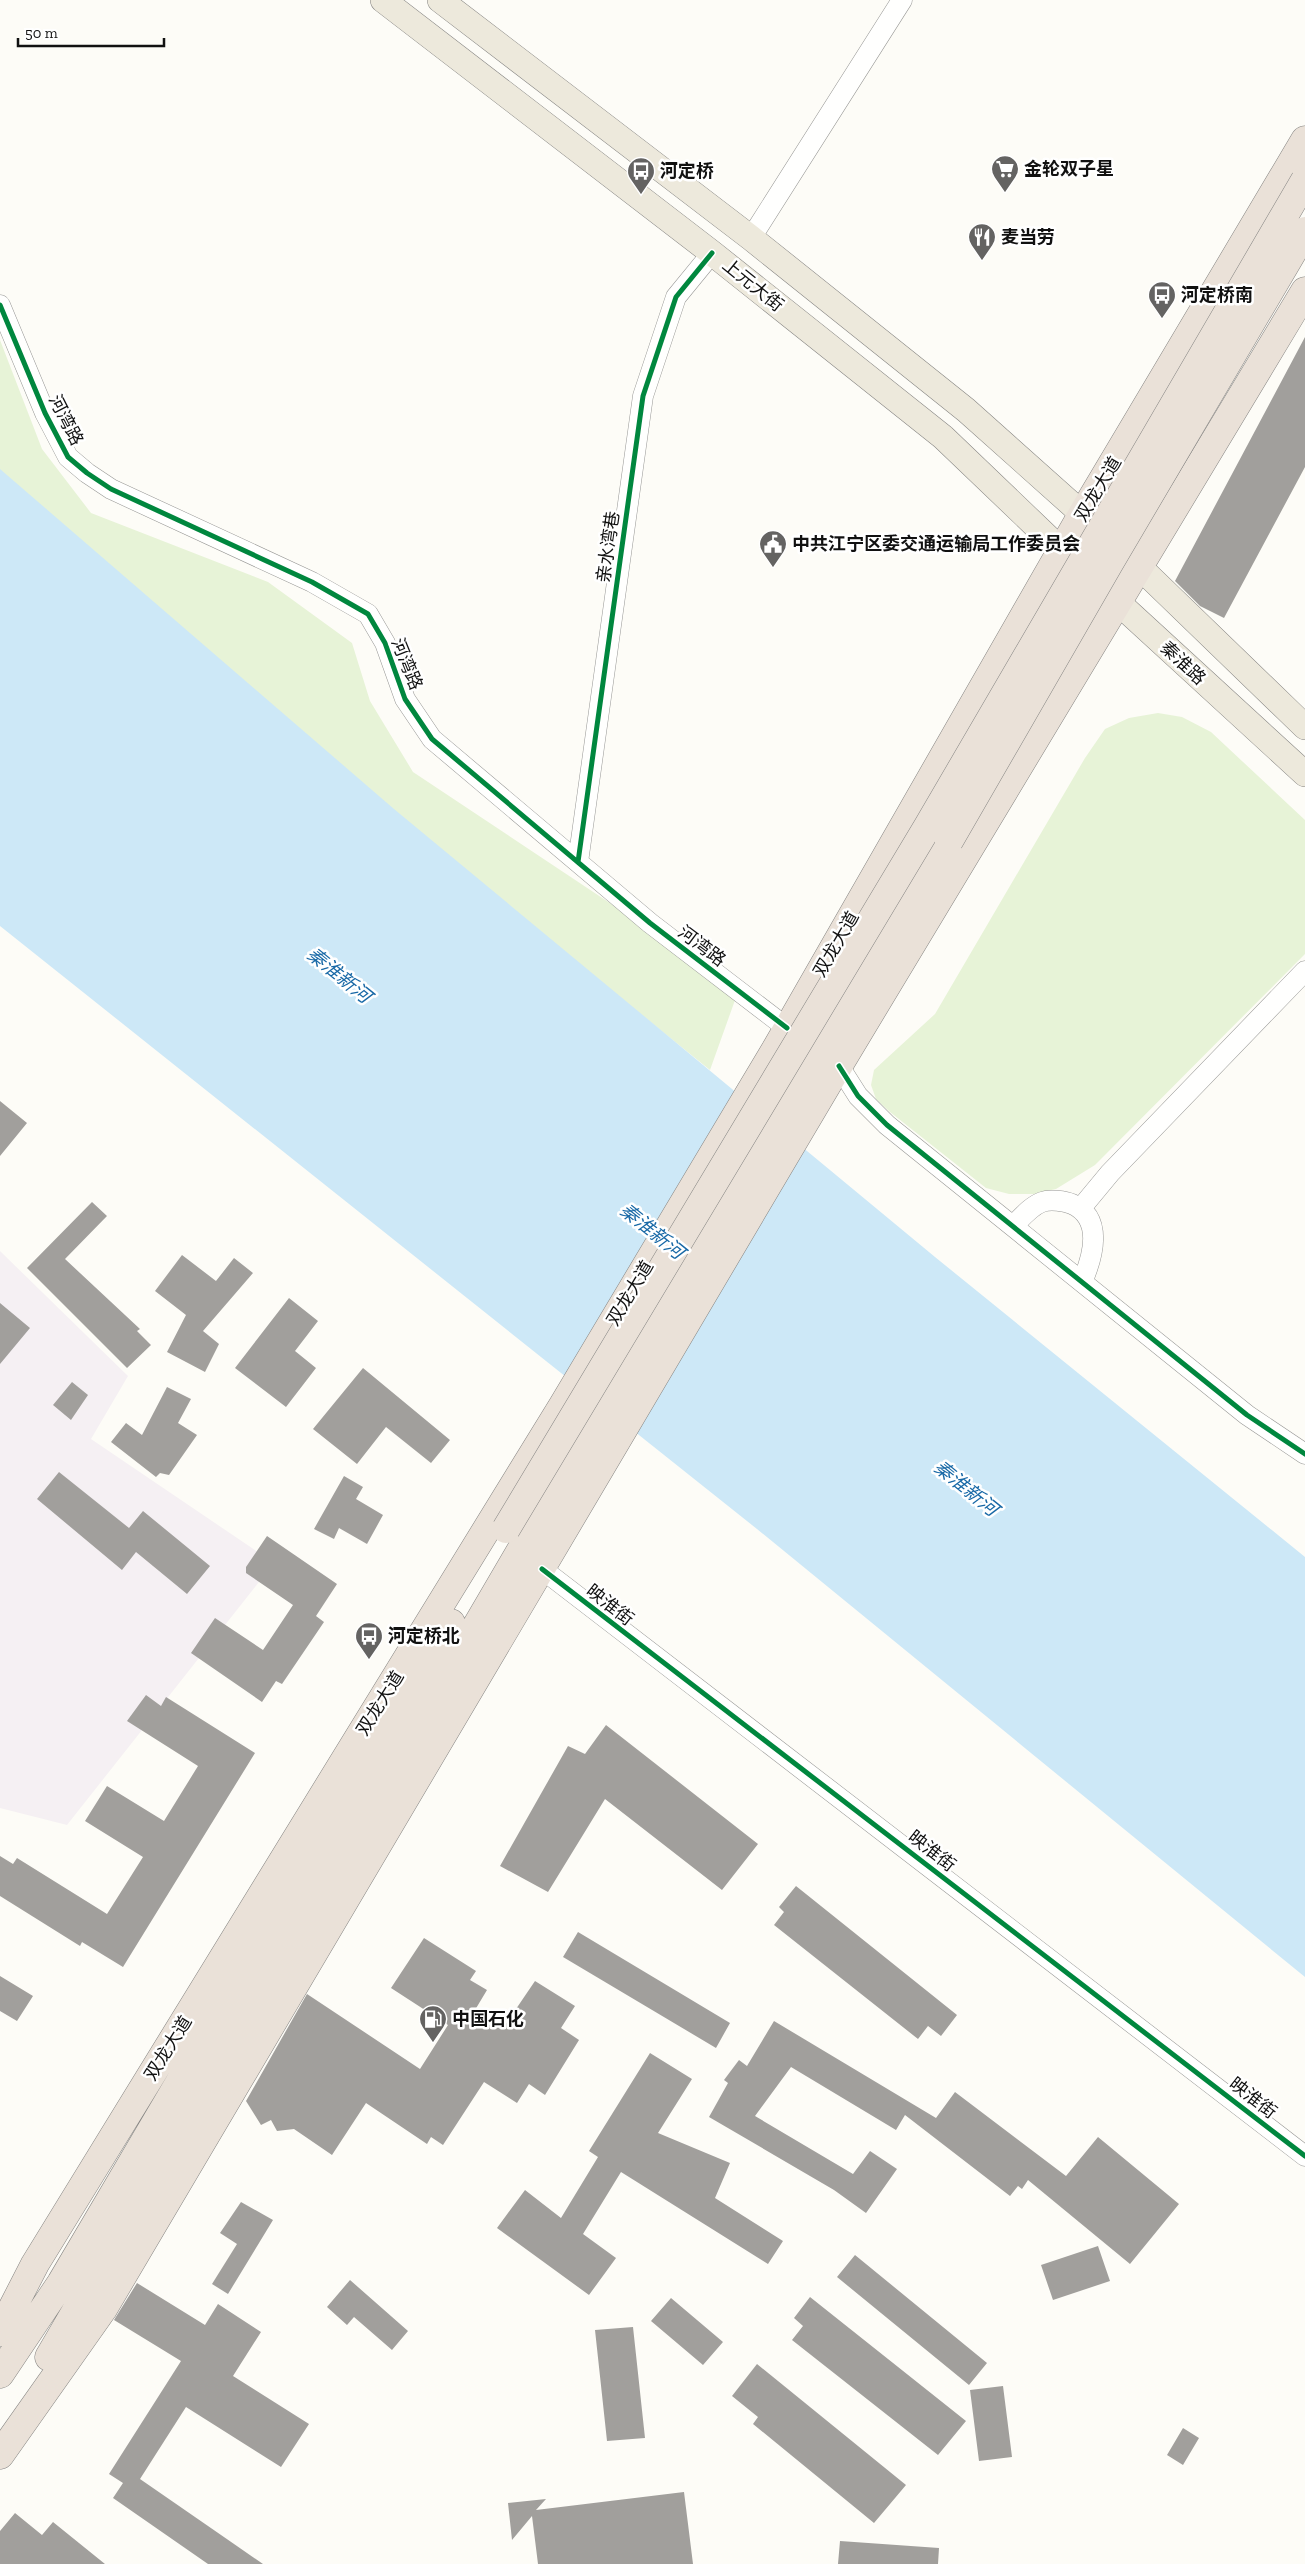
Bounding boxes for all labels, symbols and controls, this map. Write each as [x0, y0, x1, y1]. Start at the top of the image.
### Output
scale bar [18, 15, 164, 47]
text: 50 m [25, 24, 58, 42]
supermarket icon: 金轮双子星 [990, 154, 1020, 193]
bus stop icon: 河定桥 [626, 156, 656, 195]
place label: 金轮双子星 [1024, 158, 1114, 180]
place label: 河定桥 [660, 160, 714, 182]
restaurant icon: 麦当劳 [967, 222, 997, 261]
place label: 麦当劳 [1001, 226, 1055, 248]
street label: 上元大街 [718, 254, 788, 316]
bus stop icon: 河定桥南 [1147, 280, 1177, 319]
place label: 河定桥南 [1181, 284, 1253, 306]
street label: 河湾路 [44, 391, 88, 449]
street label: 双龙大道 [1070, 452, 1126, 526]
street label: 亲水湾巷 [592, 510, 624, 584]
public building icon: 中共江宁区委交通运输局工作委员会 [758, 529, 788, 568]
place label: 中共江宁区委交通运输局工作委员会 [792, 533, 1080, 555]
street label: 河湾路 [387, 635, 427, 693]
street label: 秦淮路 [1156, 637, 1210, 689]
street label: 双龙大道 [808, 907, 864, 981]
street label: 河湾路 [674, 921, 730, 971]
water label: 秦淮新河 [302, 942, 379, 1010]
water label: 秦淮新河 [615, 1198, 692, 1266]
street label: 双龙大道 [602, 1256, 658, 1330]
water label: 秦淮新河 [929, 1455, 1006, 1523]
street label: 映淮街 [582, 1580, 638, 1630]
bus stop icon: 河定桥北 [354, 1621, 384, 1660]
place label: 河定桥北 [388, 1625, 460, 1647]
street label: 双龙大道 [352, 1667, 408, 1739]
street label: 映淮街 [904, 1826, 960, 1876]
fuel station icon: 中国石化 [418, 2004, 448, 2043]
place label: 中国石化 [452, 2008, 524, 2030]
street label: 双龙大道 [140, 2012, 196, 2084]
street label: 映淮街 [1225, 2073, 1281, 2123]

